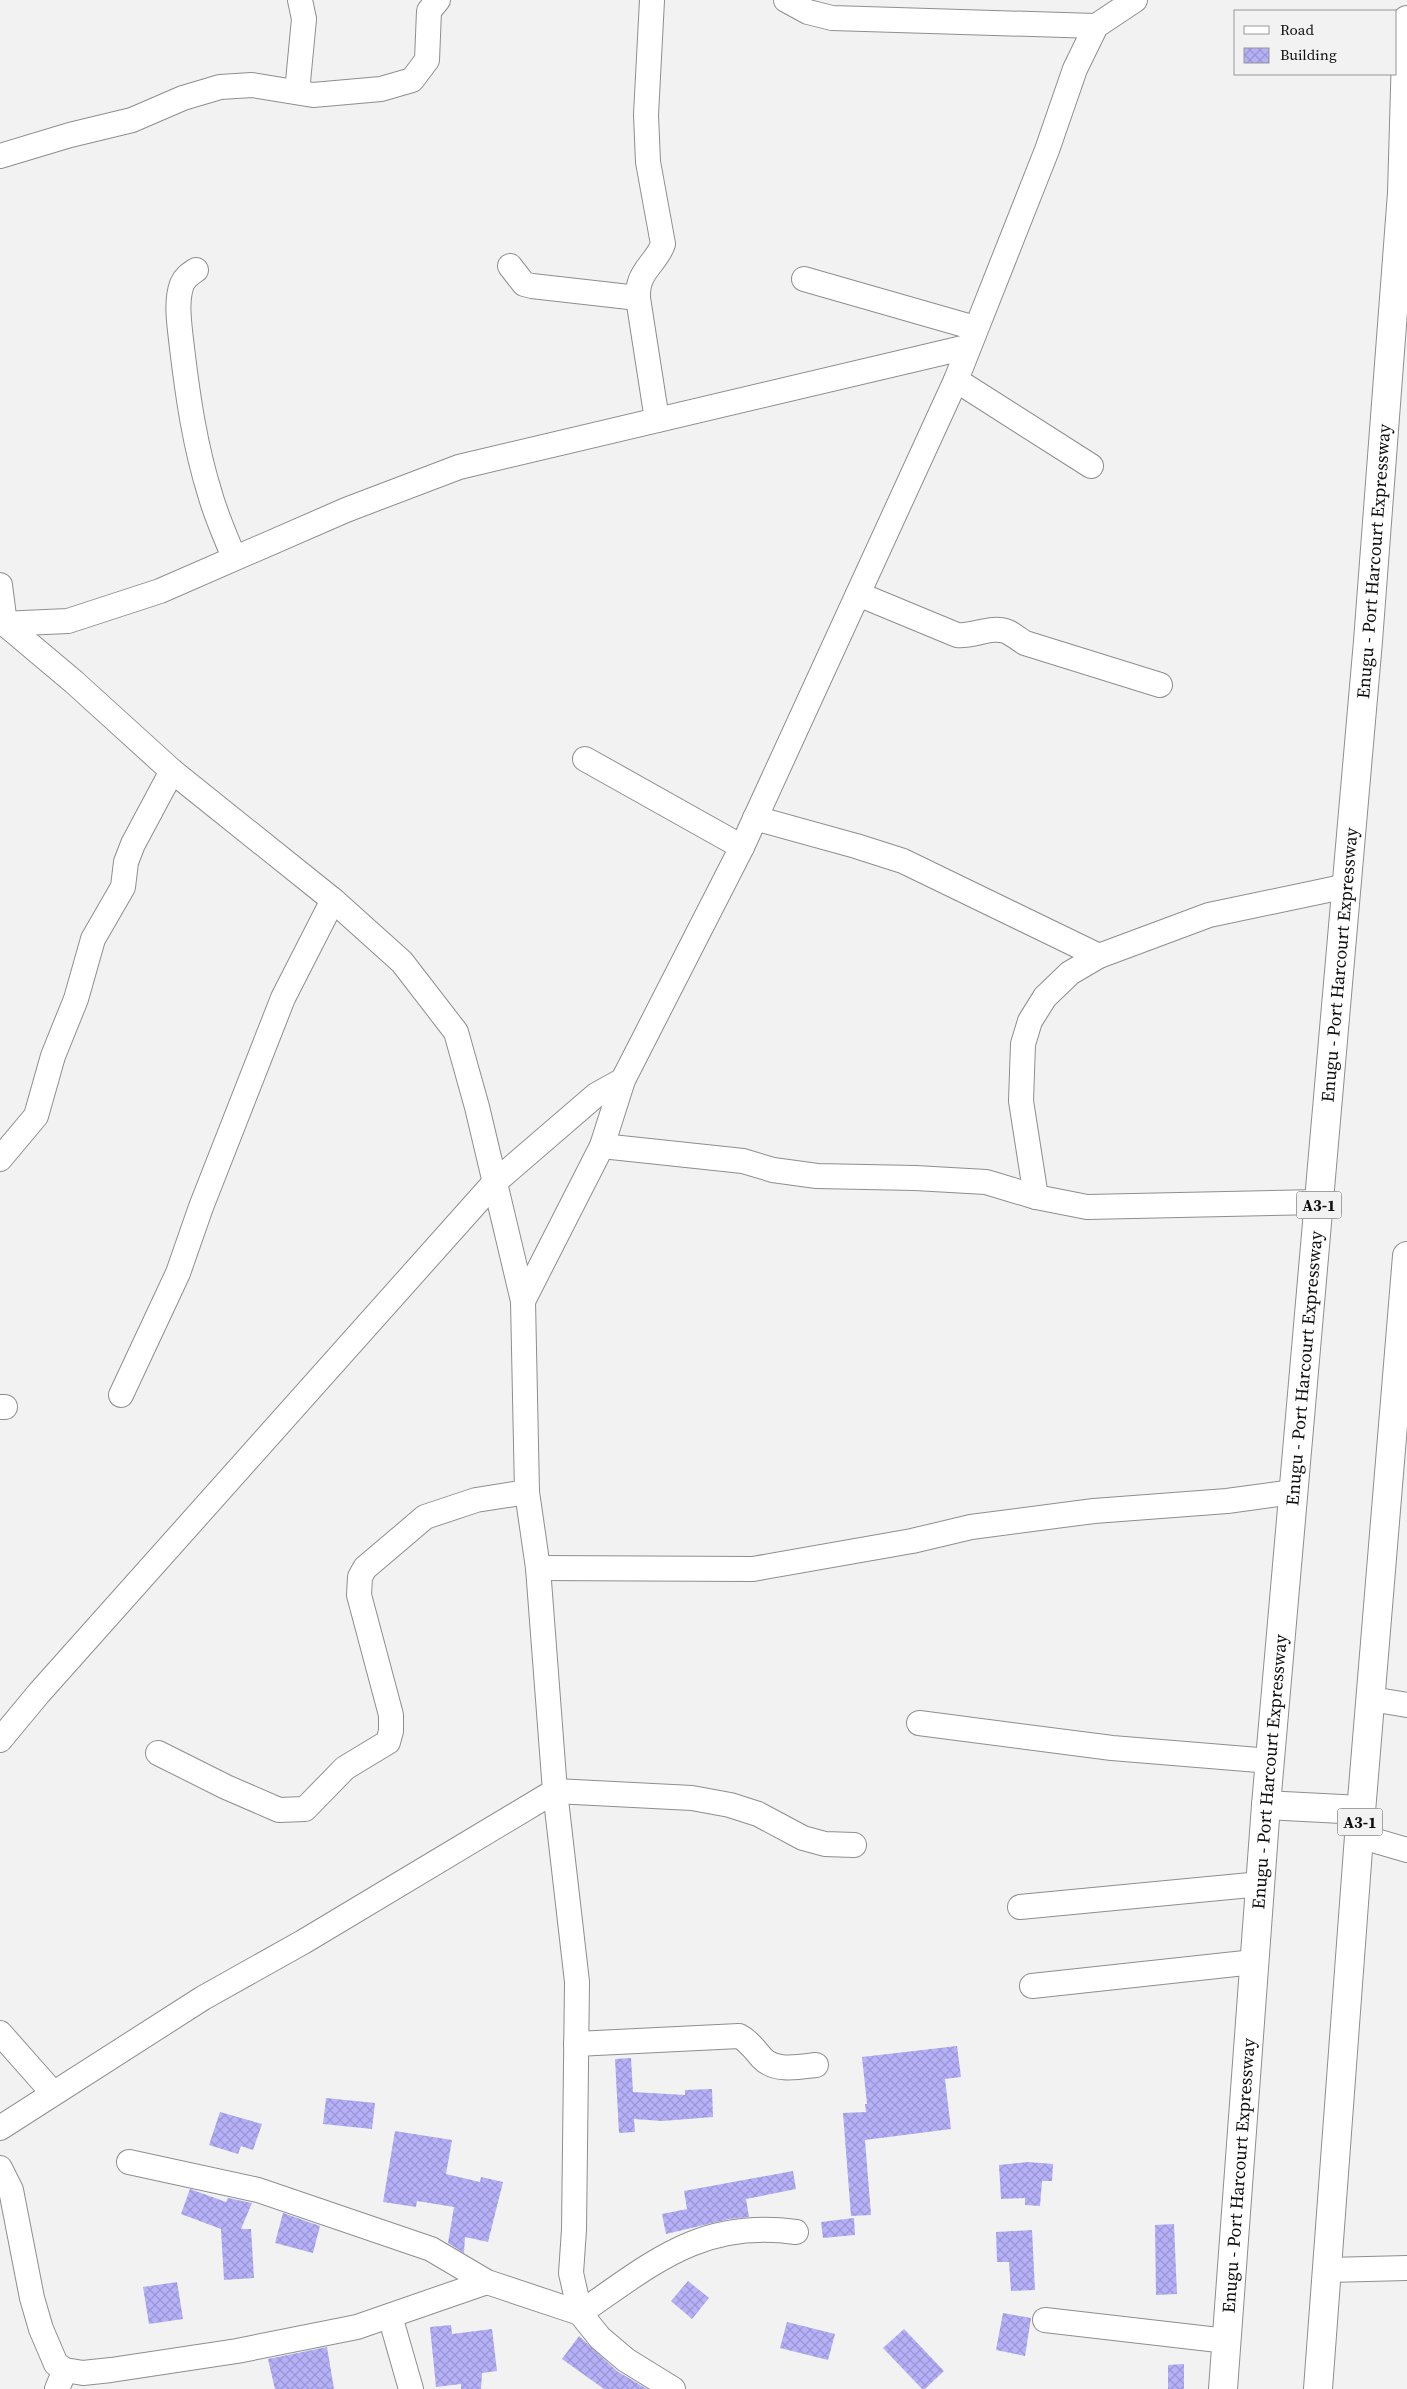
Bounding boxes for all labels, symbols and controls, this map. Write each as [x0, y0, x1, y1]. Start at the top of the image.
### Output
legend [1234, 10, 1397, 75]
text: Road [1280, 19, 1314, 40]
text: Building [1280, 44, 1337, 65]
street label: Enugu - Port Harcourt Expressway [1350, 422, 1397, 700]
street label: Enugu - Port Harcourt Expressway [1315, 826, 1364, 1103]
road number: A3-1 [1296, 1192, 1342, 1218]
street label: Enugu - Port Harcourt Expressway [1279, 1229, 1328, 1507]
street label: Enugu - Port Harcourt Expressway [1245, 1632, 1293, 1910]
road number: A3-1 [1338, 1808, 1382, 1835]
street label: Enugu - Port Harcourt Expressway [1216, 2036, 1261, 2314]

